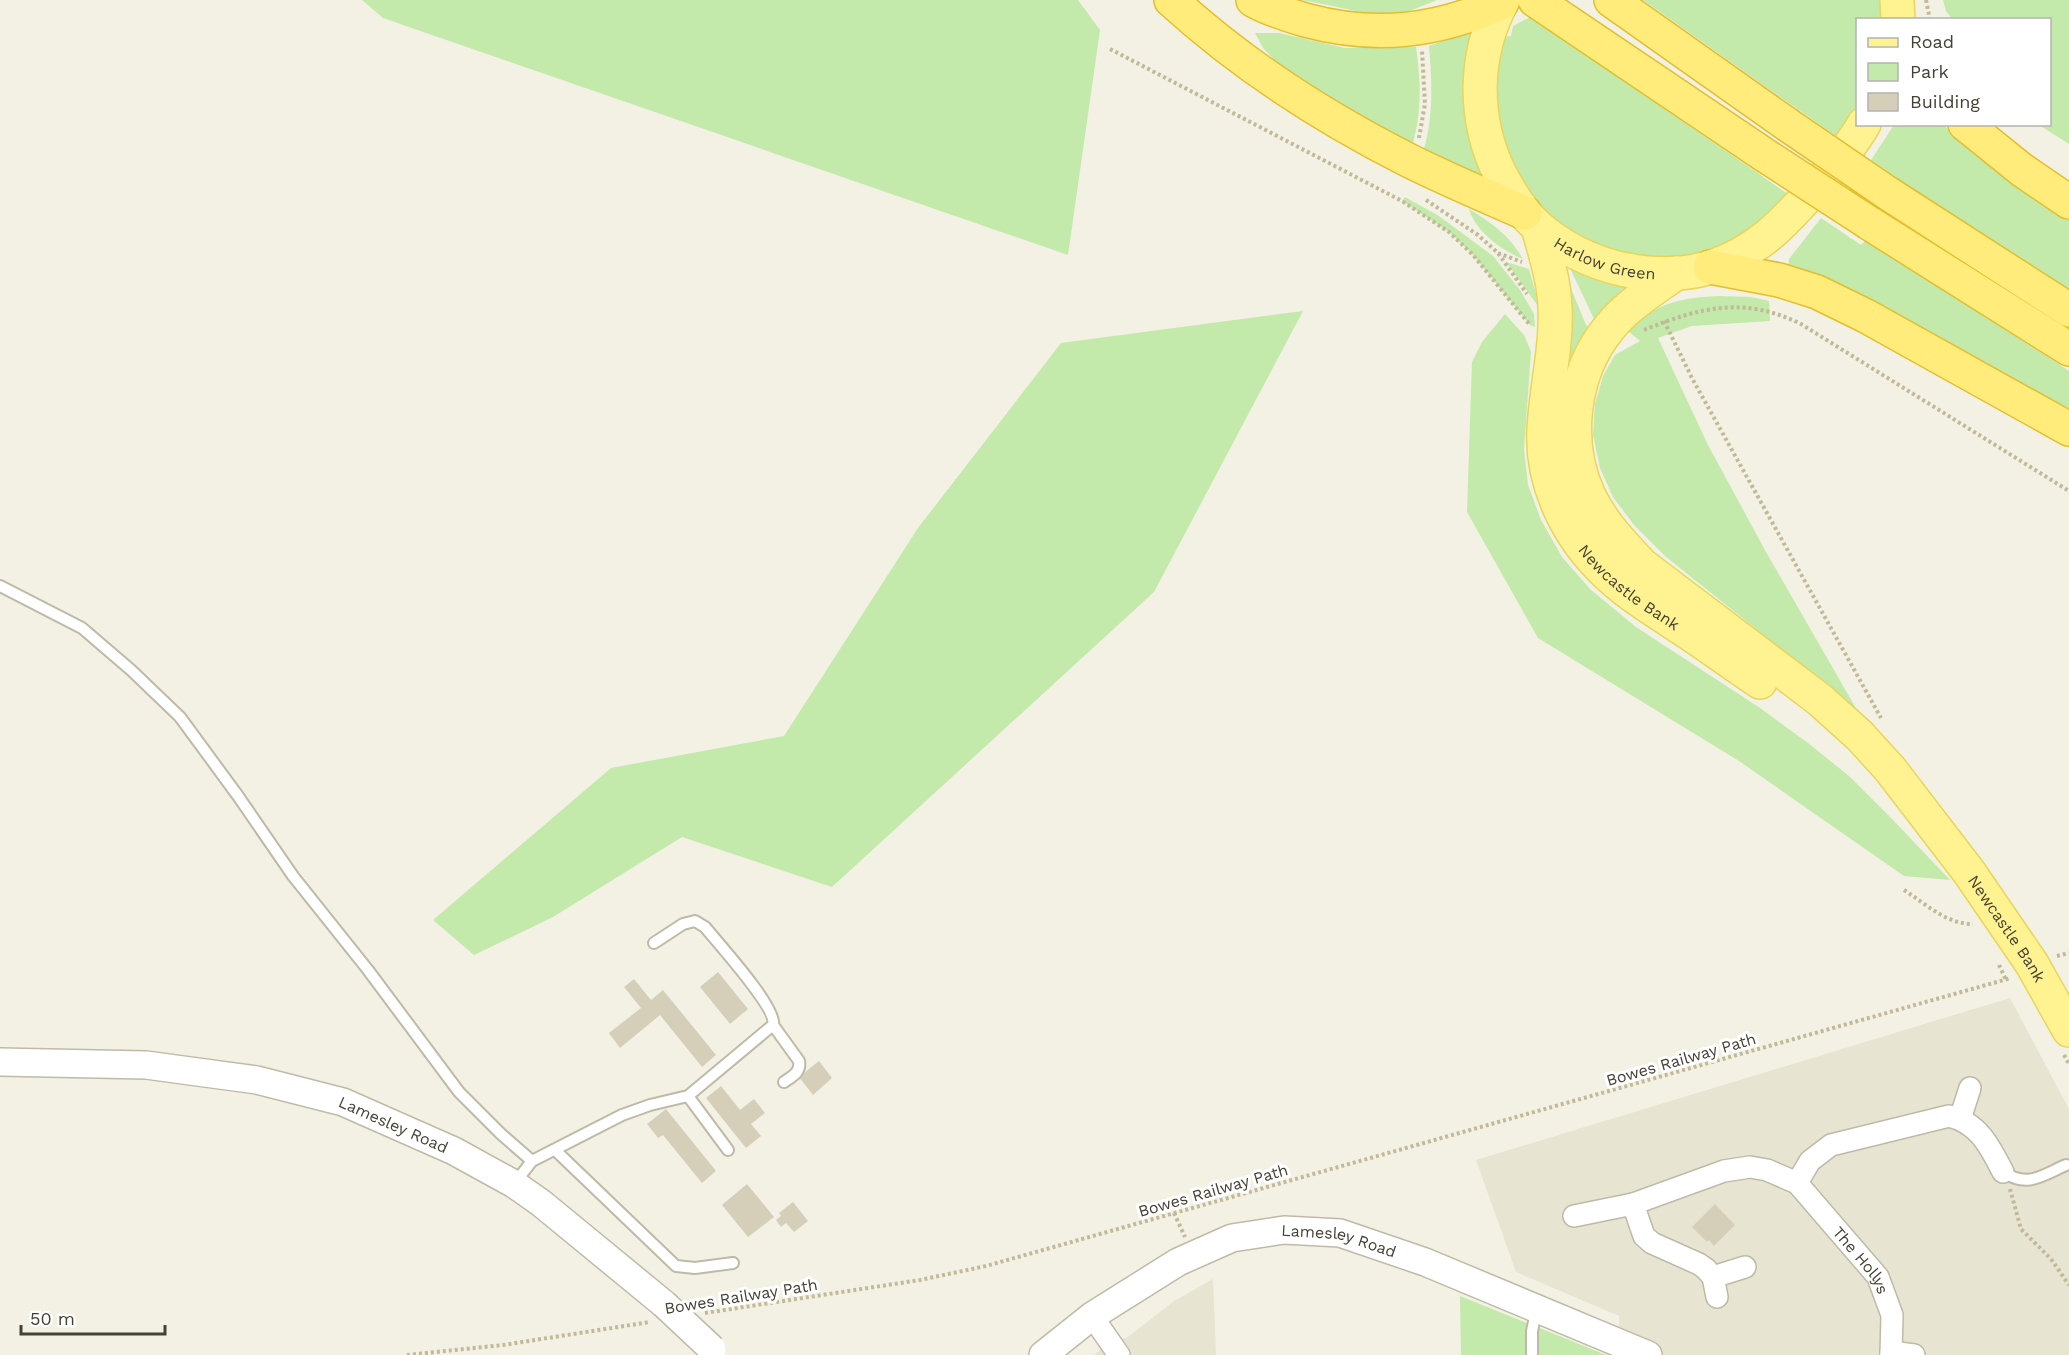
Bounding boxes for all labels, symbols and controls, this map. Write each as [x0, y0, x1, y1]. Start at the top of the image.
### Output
legend [1856, 18, 2051, 126]
text: Road [1910, 31, 1954, 52]
text: Park [1910, 61, 1949, 82]
text: Building [1910, 91, 1980, 112]
street label: Harlow Green [1550, 233, 1656, 283]
street label: Newcastle Bank [1574, 541, 1683, 634]
street label: Newcastle Bank [1964, 872, 2049, 986]
street label: Bowes Railway Path [1604, 1029, 1758, 1090]
street label: Lamesley Road [336, 1092, 451, 1157]
street label: Bowes Railway Path [1136, 1160, 1290, 1221]
street label: Lamesley Road [1281, 1221, 1399, 1261]
street label: The Hollys [1829, 1223, 1892, 1297]
street label: Bowes Railway Path [663, 1275, 819, 1318]
scale bar [21, 1298, 165, 1336]
text: 50 m [30, 1308, 75, 1329]

